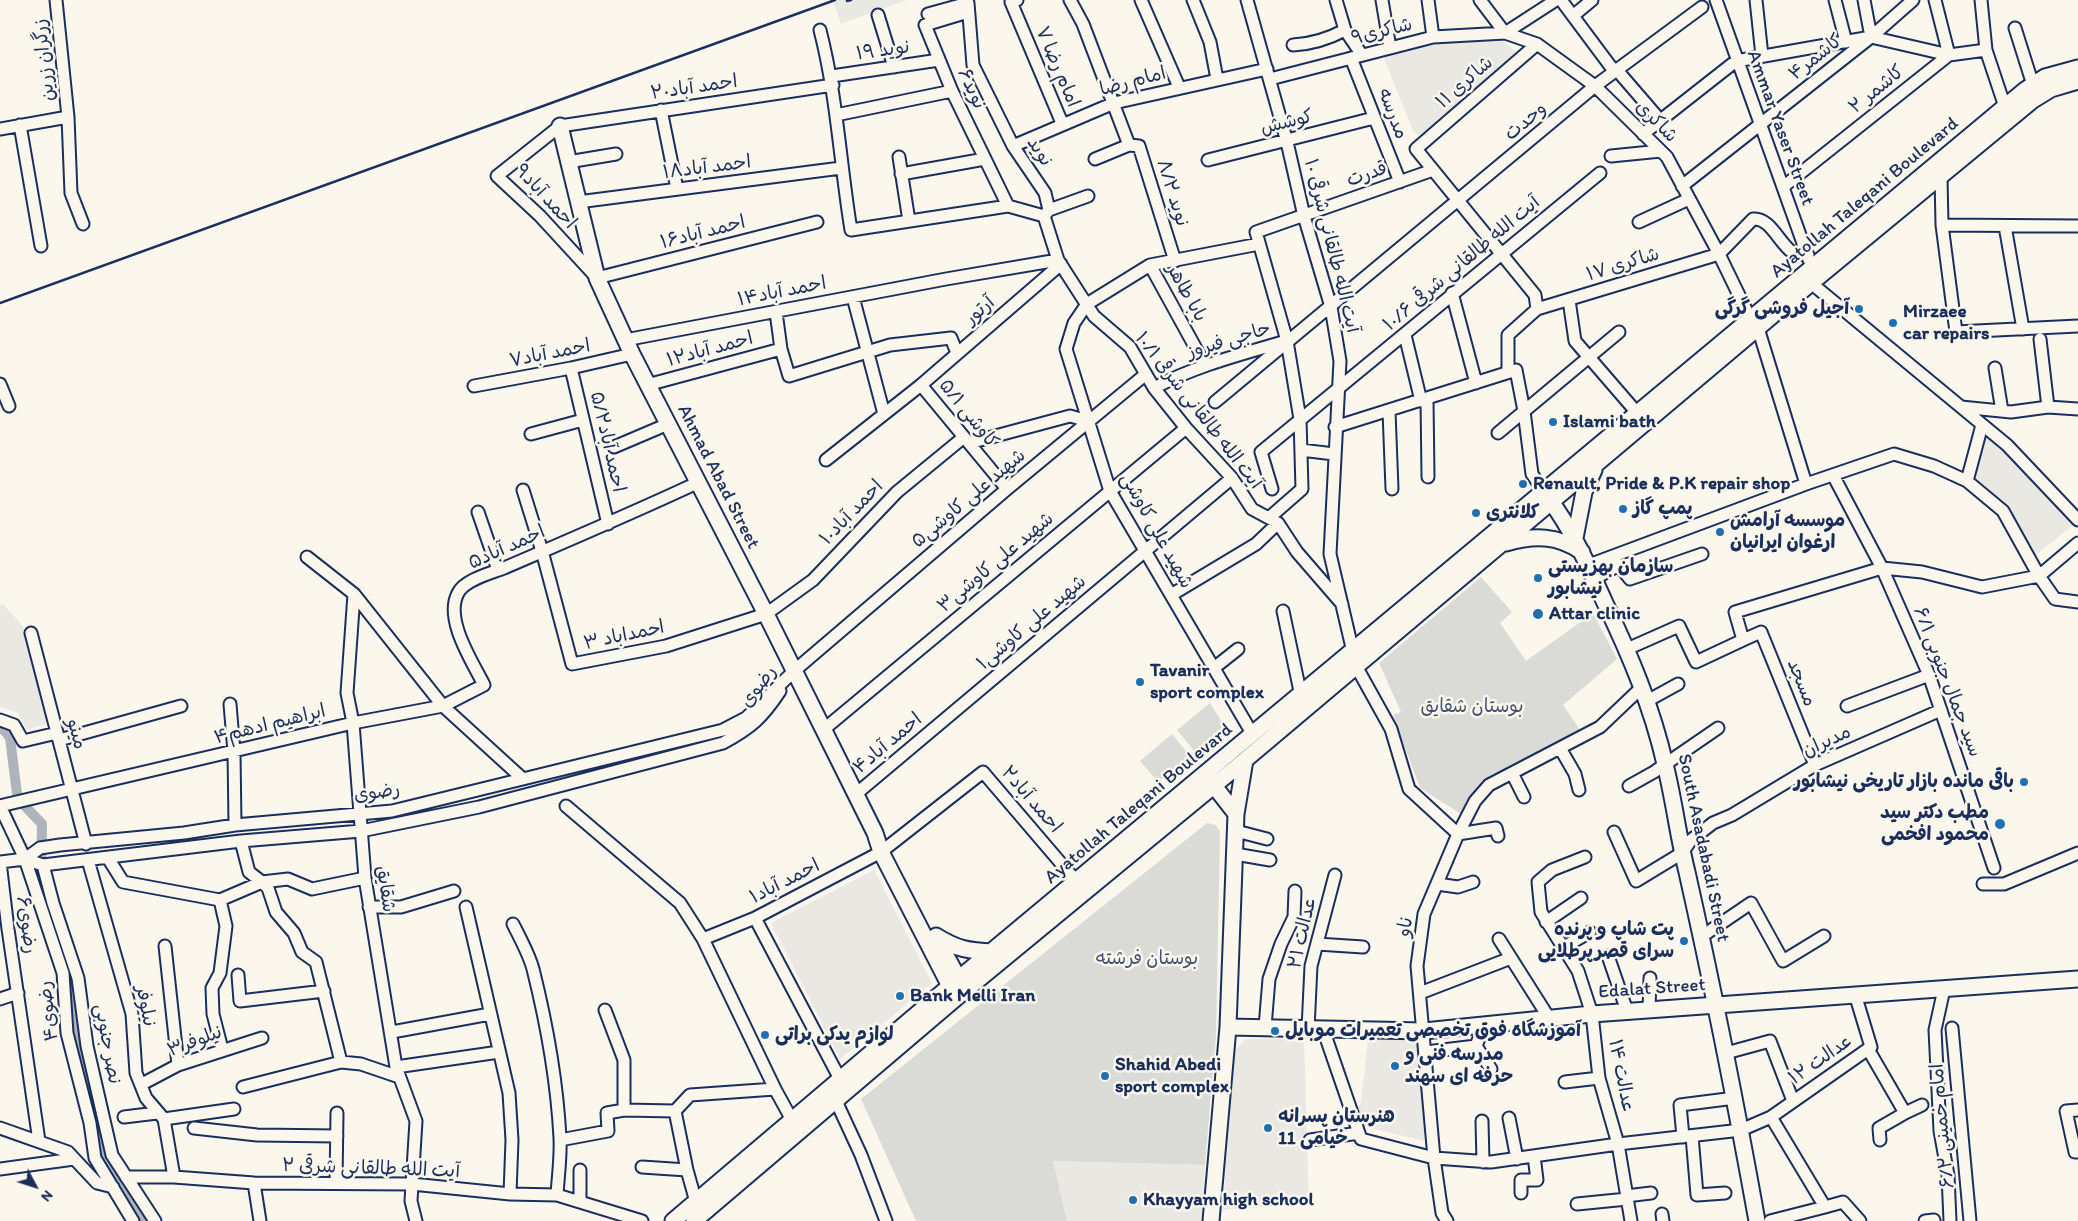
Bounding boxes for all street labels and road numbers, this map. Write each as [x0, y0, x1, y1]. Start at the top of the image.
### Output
street label: شاکری۹ [1349, 13, 1415, 51]
street label: زرگران زرین [29, 18, 61, 102]
street label: امام رضا ۷ [1030, 23, 1084, 111]
street label: کاشمر۴ [1785, 30, 1847, 86]
street label: نوید ۱۹ [855, 36, 911, 66]
street label: Ammar Yaser Street [1741, 47, 1819, 209]
street label: شاکری ۱۱ [1432, 52, 1498, 114]
street label: کاشمر ۲ [1845, 61, 1909, 119]
street label: امام رضا [1097, 62, 1169, 102]
street label: نوید۶ [952, 65, 990, 113]
street label: احمد آباد۲۰ [649, 71, 739, 105]
street label: مدرسه [1372, 85, 1412, 143]
street label: شاکری [1630, 96, 1682, 148]
street label: وحدت [1500, 98, 1552, 146]
street label: کوشش [1258, 105, 1316, 141]
street label: Ayatollah Taleqani Boulevard [1766, 113, 1964, 283]
street label: نوید [1021, 133, 1057, 171]
street label: احمد آباد۱۸ [662, 151, 752, 185]
street label: نوید ۸/۲ [1151, 157, 1193, 229]
street label: آیت الله طالقانی شرقی ۱۰ [1298, 157, 1364, 335]
street label: قدرت [1344, 157, 1390, 193]
street label: احمد آباد۹ [509, 160, 581, 234]
street label: آیت الله طالقانی شرقی ۱۰/۶ [1379, 192, 1545, 336]
street label: احمد آباد۱۶ [658, 211, 748, 255]
street label: شاکری ۱۷ [1584, 243, 1662, 287]
street label: بابا طاهر [1161, 260, 1211, 326]
street label: احمد آباد۱۴ [736, 272, 828, 312]
street label: آرتور [960, 292, 1000, 330]
street label: حاجی فیروز [1184, 318, 1274, 364]
street label: احمد آباد۱۲ [664, 328, 756, 372]
street label: آیت الله طالقانی شرقی ۱۰/۱ [1129, 328, 1267, 494]
street label: احمد آباد۷ [508, 335, 592, 373]
street label: کاوشی ۵/۱ [933, 375, 1003, 453]
street label: احمد آباد۵/۲ [584, 389, 630, 495]
street label: Ahmad Abad Street [672, 401, 764, 553]
street label: شهید علی کاوشی۵ [907, 445, 1031, 553]
street label: شهید علی کاوشی [1115, 469, 1197, 593]
street label: احمد آباد۱۰ [815, 476, 889, 550]
street label: شهید علی کاوشی۳ [933, 508, 1059, 618]
street label: احمد آباد۵ [465, 521, 549, 575]
street label: شهید علی کاوشی۱ [973, 571, 1091, 675]
street label: سید جمال جنوبی ۶/۱ [1908, 604, 1986, 760]
street label: احمداباد ۳ [582, 616, 666, 656]
street label: مسجد [1781, 656, 1821, 710]
street label: رضوی [736, 662, 782, 712]
street label: ابراهیم ادهم۴ [212, 700, 328, 750]
street label: احمد آباد۴ [849, 709, 927, 779]
street label: مینو [61, 716, 91, 752]
street label: Ayatollah Taleqani Boulevard [1040, 719, 1238, 889]
street label: مدیران [1799, 721, 1855, 763]
street label: South Asadabadi Street [1672, 752, 1734, 944]
street label: احمد آباد۲ [996, 762, 1066, 838]
street label: رضوی [352, 778, 402, 808]
street label: احمد آباد۱ [746, 855, 824, 909]
street label: شقایق [370, 864, 400, 914]
street label: رضوی۶ [11, 895, 41, 955]
street label: عدالت ۲۱ [1284, 895, 1322, 971]
street label: ناو [1393, 915, 1419, 939]
street label: Edalat Street [1598, 974, 1706, 1004]
street label: رضوی۴ [34, 979, 64, 1043]
street label: نیلوفر [130, 984, 160, 1028]
street label: نصر جنوبی [89, 1002, 125, 1086]
street label: نیلوفر۳ [164, 1021, 226, 1063]
street label: عدالت ۱۲ [1785, 1030, 1857, 1090]
street label: عدالت ۱۴ [1603, 1037, 1639, 1115]
street label: امام خمینی ۶/۲ [1926, 1063, 1960, 1189]
street label: آیت الله طالقانی شرقی ۲ [281, 1154, 461, 1184]

